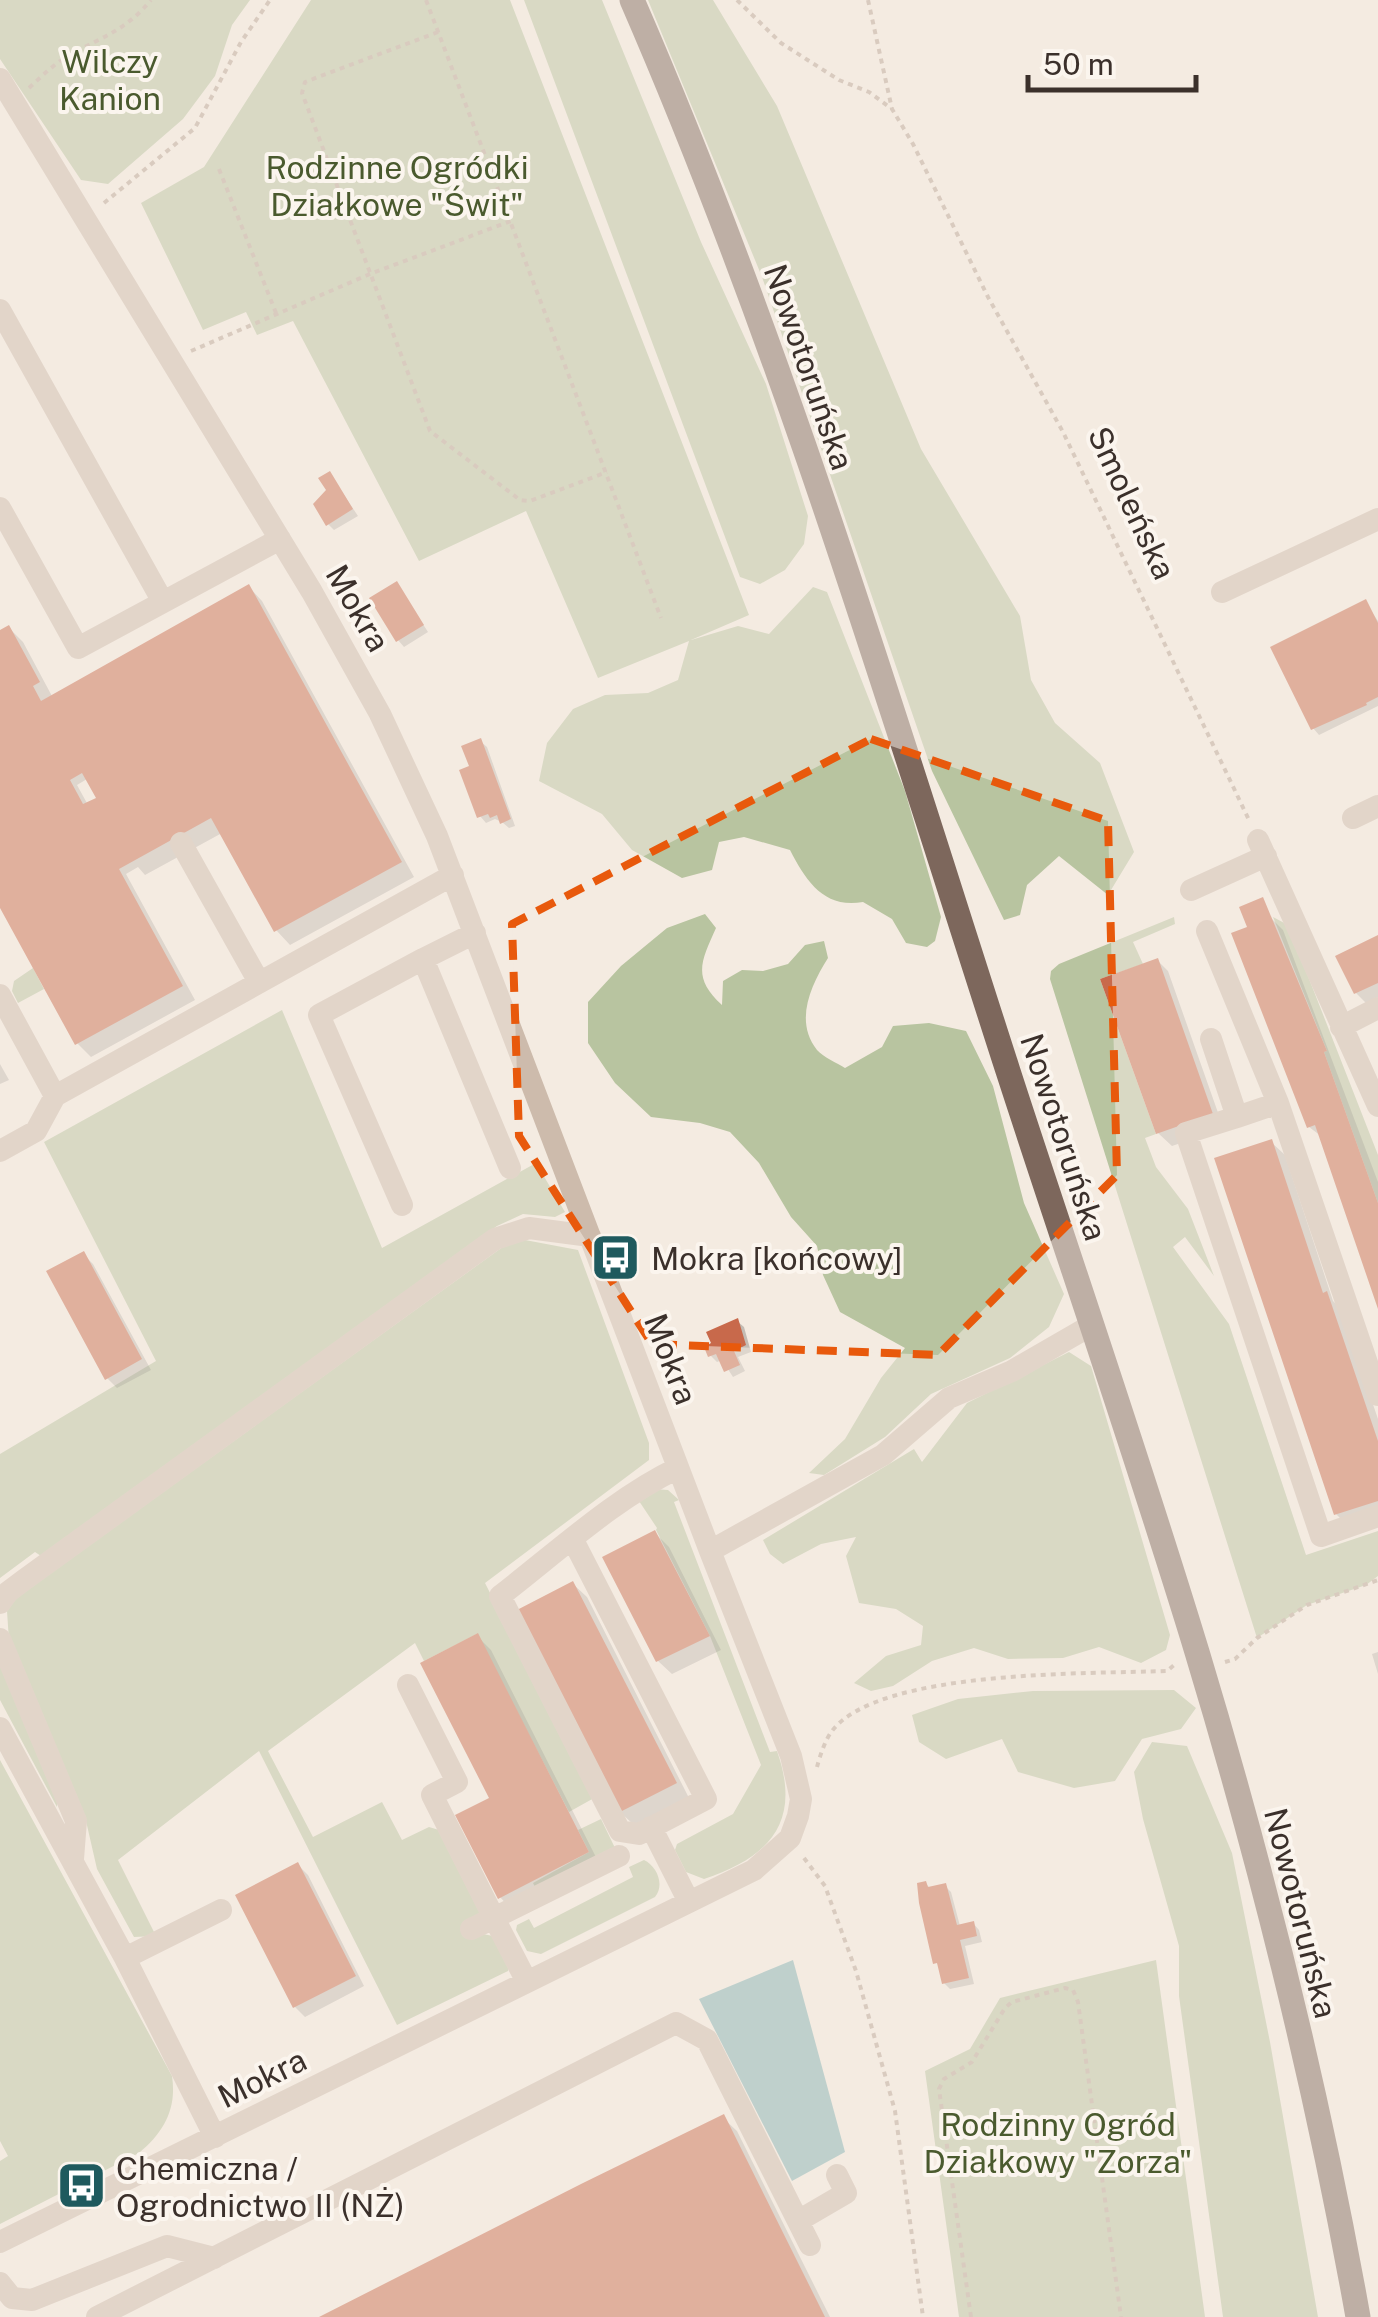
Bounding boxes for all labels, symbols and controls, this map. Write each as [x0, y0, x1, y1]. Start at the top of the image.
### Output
scale bar [1028, 30, 1196, 92]
park label: Wilczy Kanion [59, 43, 161, 117]
text: 50 m [1043, 46, 1114, 82]
park label: Rodzinne Ogródki Działkowe "Świt" [265, 149, 529, 223]
street label: Nowotoruńska [757, 259, 861, 475]
street label: Smoleńska [1081, 421, 1183, 585]
street label: Mokra [319, 558, 397, 658]
street label: Nowotoruńska [1013, 1029, 1115, 1245]
bus stop icon: Mokra [końcowy] [590, 1232, 642, 1284]
place label: Mokra [końcowy] [651, 1240, 902, 1277]
street label: Mokra [637, 1309, 705, 1409]
street label: Nowotoruńska [1257, 1804, 1345, 2022]
street label: Mokra [212, 2041, 312, 2115]
park label: Rodzinny Ogród Działkowy "Zorza" [924, 2106, 1192, 2180]
place label: Chemiczna / Ogrodnictwo II (NŻ) [116, 2150, 405, 2224]
bus stop icon: Chemiczna / Ogrodnictwo II (NŻ) [55, 2160, 107, 2212]

